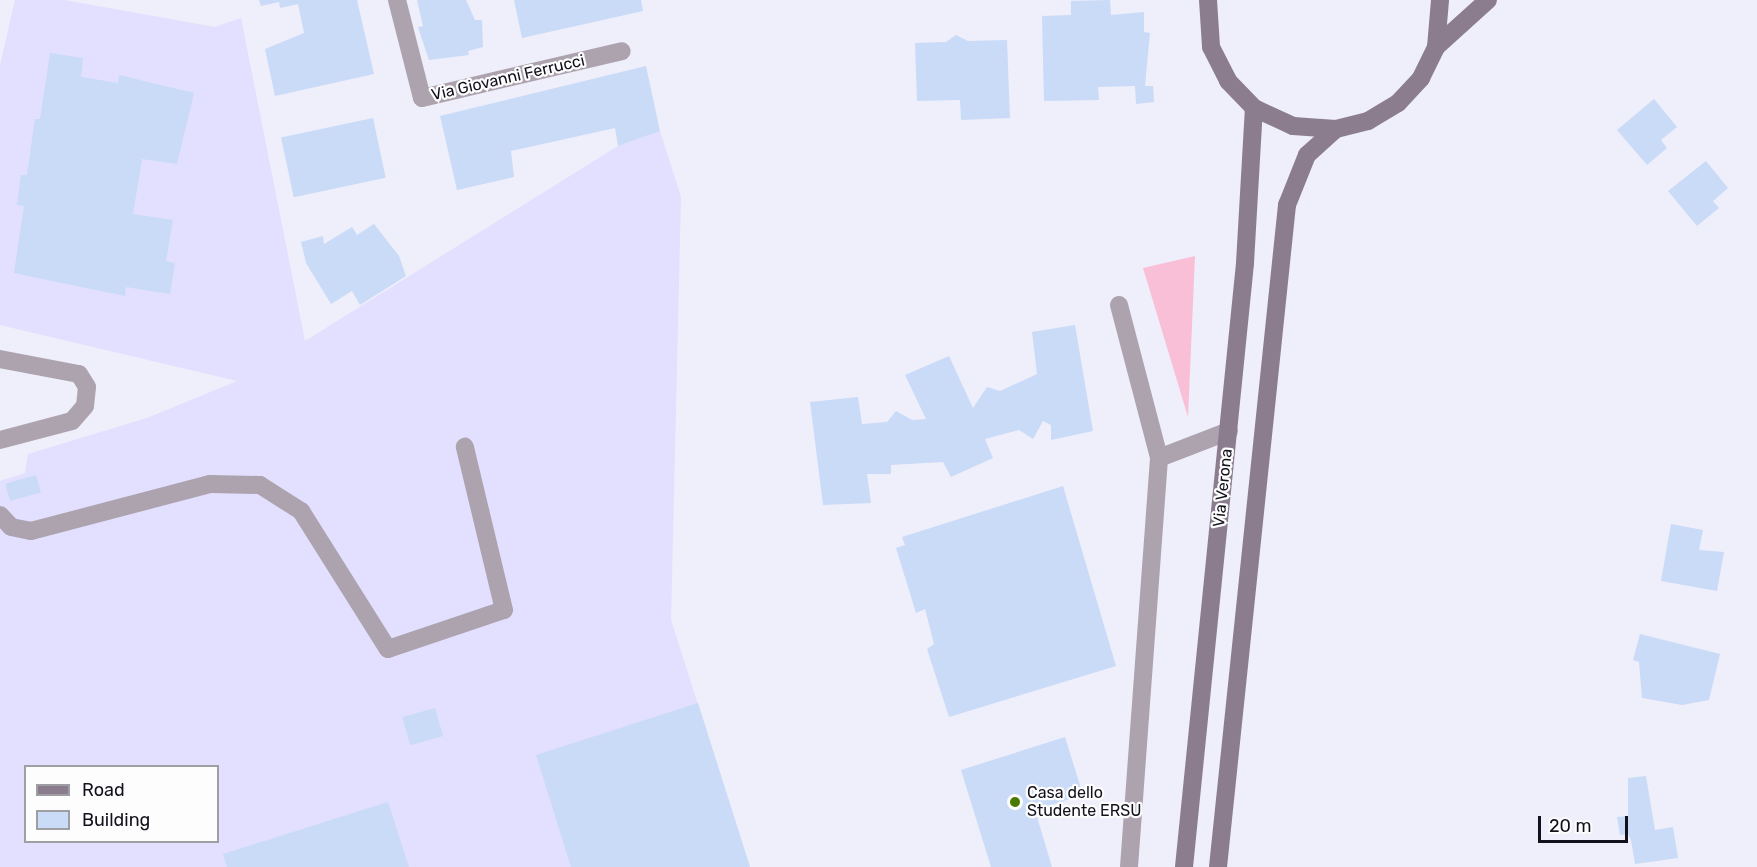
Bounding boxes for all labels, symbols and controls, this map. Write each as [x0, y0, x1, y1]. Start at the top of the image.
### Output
street label: Via Giovanni Ferrucci [429, 51, 587, 105]
street label: Via Verona [1209, 448, 1237, 528]
legend [24, 765, 219, 843]
text: Road [82, 779, 125, 801]
place label: Casa dello Studente ERSU [1027, 783, 1141, 821]
marker: Casa dello Studente ERSU [1008, 795, 1022, 809]
scale bar [1541, 804, 1631, 842]
text: Building [82, 809, 150, 831]
text: 20 m [1549, 815, 1591, 837]

